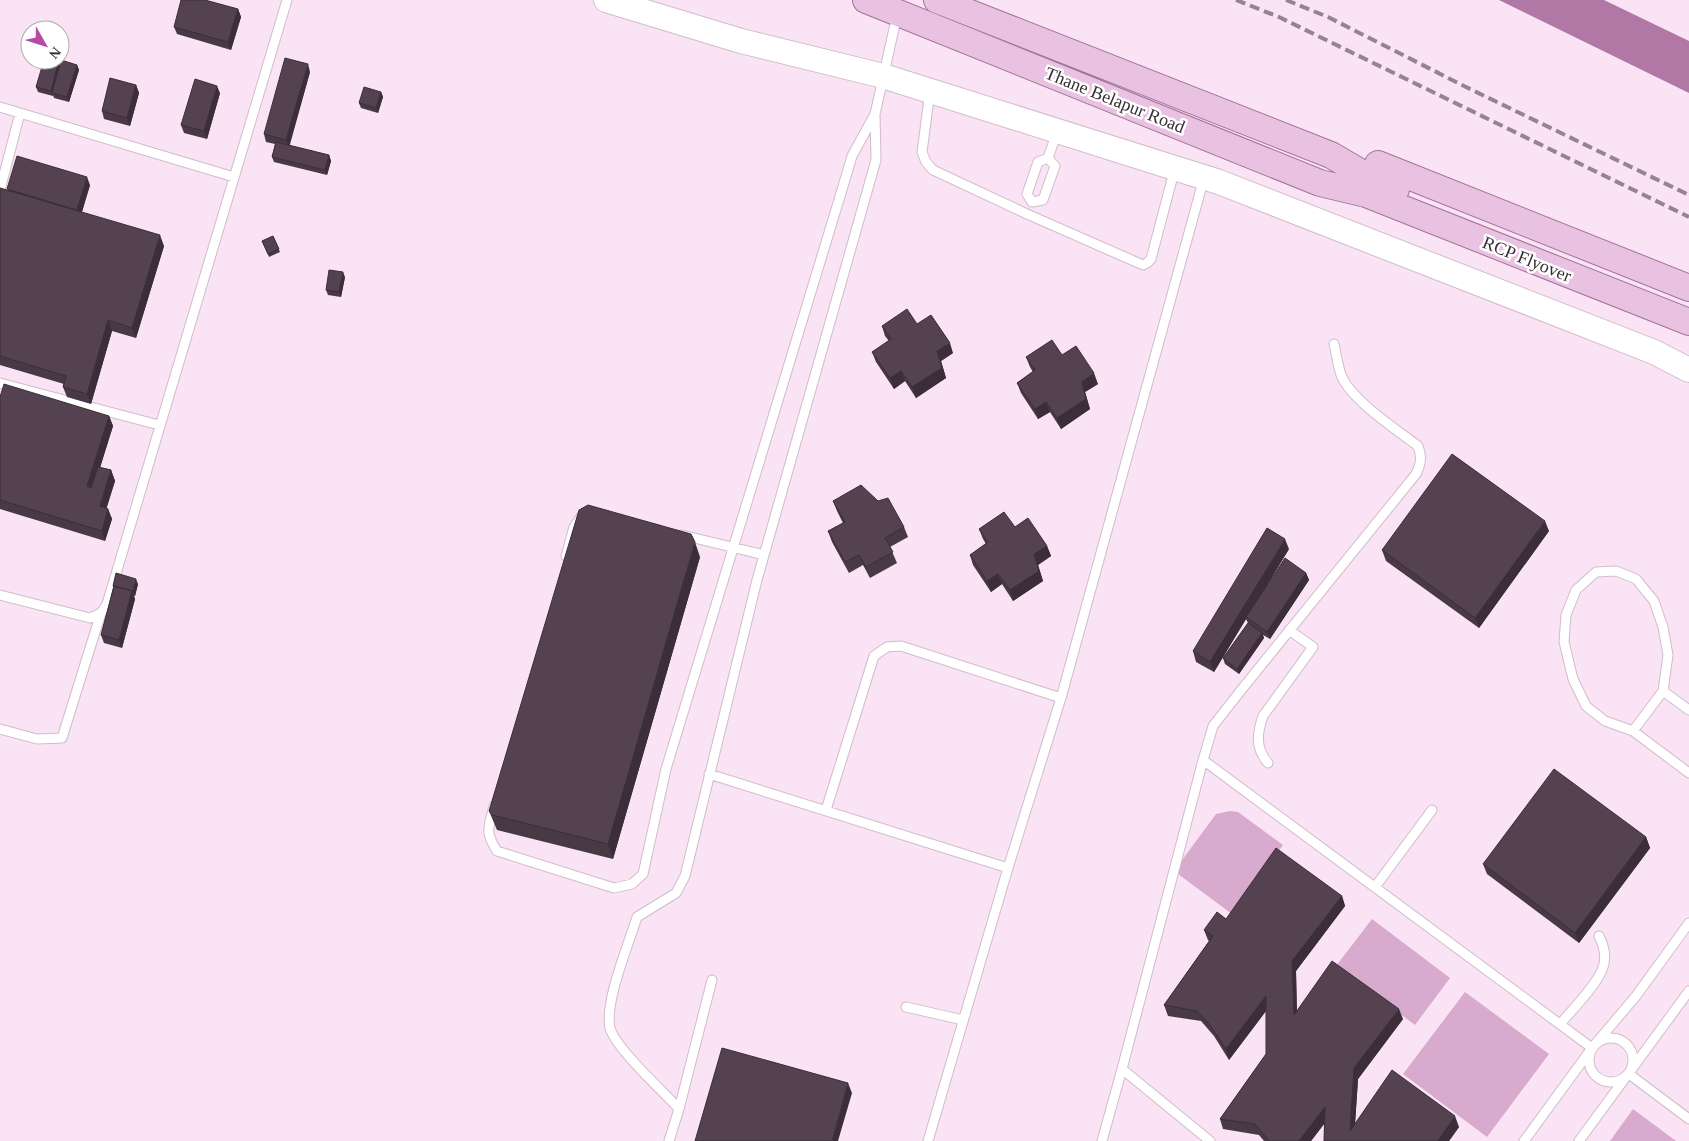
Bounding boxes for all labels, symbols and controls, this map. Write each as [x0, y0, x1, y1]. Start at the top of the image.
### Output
north arrow [20, 20, 70, 70]
text: N [46, 44, 64, 62]
street label: Thane Belapur Road [1042, 63, 1188, 137]
street label: RCP Flyover [1480, 232, 1574, 286]

